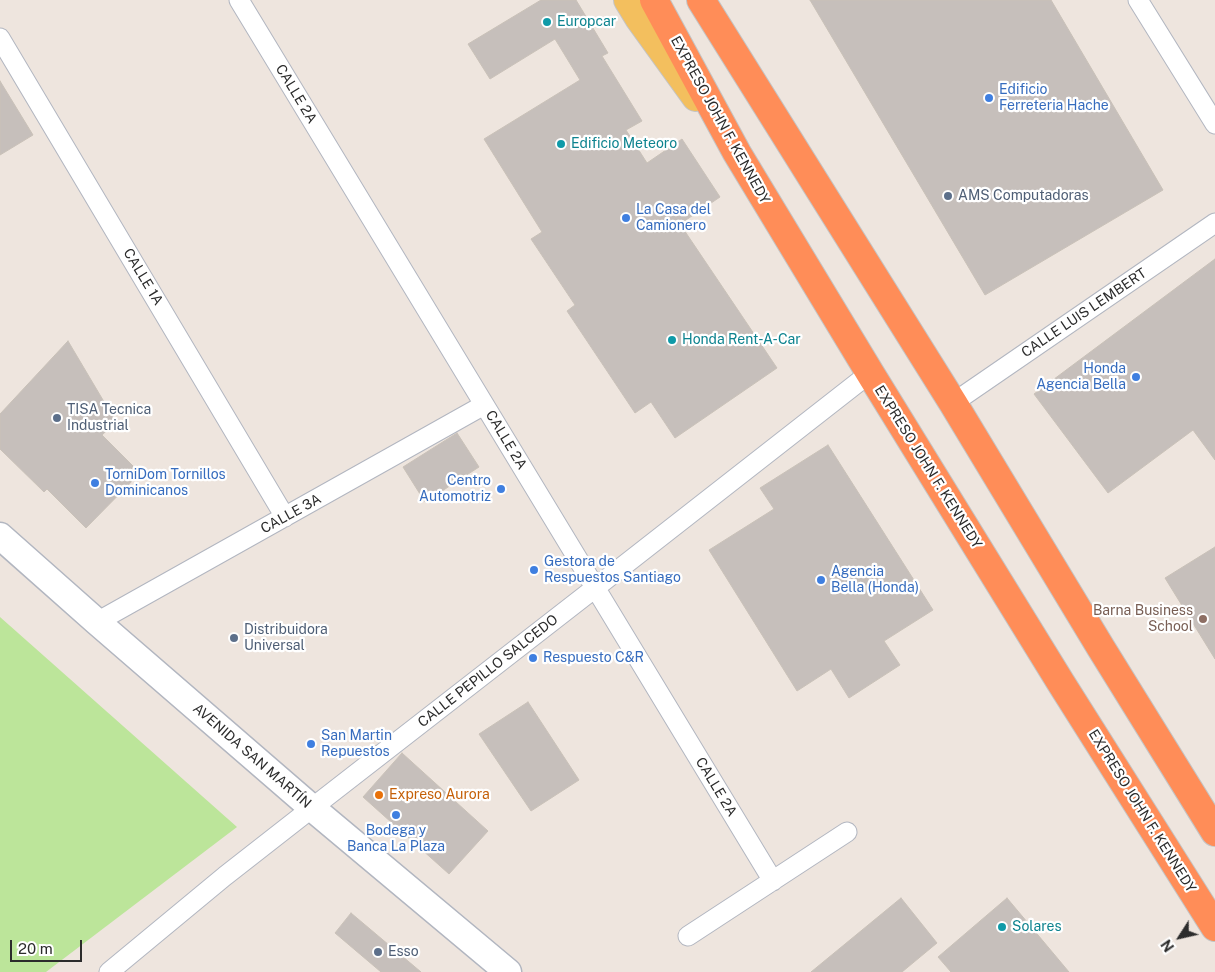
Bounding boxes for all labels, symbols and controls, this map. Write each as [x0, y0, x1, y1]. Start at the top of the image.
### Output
place label: Europcar [557, 14, 616, 30]
marker: Europcar [541, 16, 553, 28]
street label: EXPRESO JOHN F. KENNEDY [667, 33, 773, 207]
street label: CALLE 2A [272, 61, 320, 127]
place label: Edificio Ferreteria Hache [999, 82, 1109, 114]
marker: Edificio Ferreteria Hache [983, 92, 995, 104]
place label: Edificio Meteoro [571, 136, 677, 152]
marker: Edificio Meteoro [555, 138, 567, 150]
place label: AMS Computadoras [958, 188, 1089, 204]
marker: AMS Computadoras [942, 190, 954, 202]
place label: La Casa del Camionero [636, 202, 711, 234]
marker: La Casa del Camionero [620, 212, 632, 224]
street label: CALLE 1A [120, 246, 166, 308]
street label: CALLE LUIS LEMBERT [1018, 265, 1150, 361]
place label: Honda Rent-A-Car [682, 332, 801, 348]
marker: Honda Rent-A-Car [666, 334, 678, 346]
place label: Honda Agencia Bella [1036, 361, 1126, 394]
marker: Honda Agencia Bella [1130, 371, 1142, 383]
street label: EXPRESO JOHN F. KENNEDY [871, 382, 985, 552]
place label: TISA Tecnica Industrial [67, 402, 151, 434]
street label: CALLE 2A [482, 407, 530, 473]
marker: TISA Tecnica Industrial [51, 412, 63, 424]
place label: TorniDom Tornillos Dominicanos [105, 467, 226, 500]
place label: Centro Automotriz [419, 473, 491, 506]
marker: TorniDom Tornillos Dominicanos [89, 477, 101, 489]
marker: Centro Automotriz [495, 483, 507, 495]
street label: CALLE 3A [258, 491, 324, 537]
place label: Gestora de Respuestos Santiago [544, 554, 681, 586]
marker: Gestora de Respuestos Santiago [528, 564, 540, 576]
place label: Agencia Bella (Honda) [831, 564, 919, 596]
marker: Agencia Bella (Honda) [815, 574, 827, 586]
place label: Barna Business School [1093, 603, 1193, 636]
street label: CALLE PEPILLO SALCEDO [415, 611, 561, 731]
marker: Barna Business School [1197, 613, 1209, 625]
place label: Distribuidora Universal [244, 622, 328, 654]
marker: Distribuidora Universal [228, 632, 240, 644]
place label: Respuesto C&R [543, 650, 644, 666]
marker: Respuesto C&R [527, 652, 539, 664]
street label: AVENIDA SAN MARTÍN [189, 700, 315, 812]
street label: EXPRESO JOHN F. KENNEDY [1085, 726, 1199, 896]
place label: San Martin Repuestos [321, 728, 392, 760]
marker: San Martin Repuestos [305, 738, 317, 750]
street label: CALLE 2A [692, 754, 740, 820]
place label: Expreso Aurora [389, 787, 490, 803]
marker: Expreso Aurora [373, 789, 385, 801]
marker: Bodega y Banca La Plaza [390, 809, 402, 821]
place label: Bodega y Banca La Plaza [347, 823, 445, 856]
north arrow [1155, 912, 1205, 962]
place label: Solares [1012, 919, 1062, 935]
marker: Solares [996, 921, 1008, 933]
scale bar [12, 930, 85, 962]
text: N [1158, 937, 1177, 955]
text: 20 m [18, 940, 53, 957]
place label: Esso [388, 944, 419, 960]
marker: Esso [372, 946, 384, 958]

